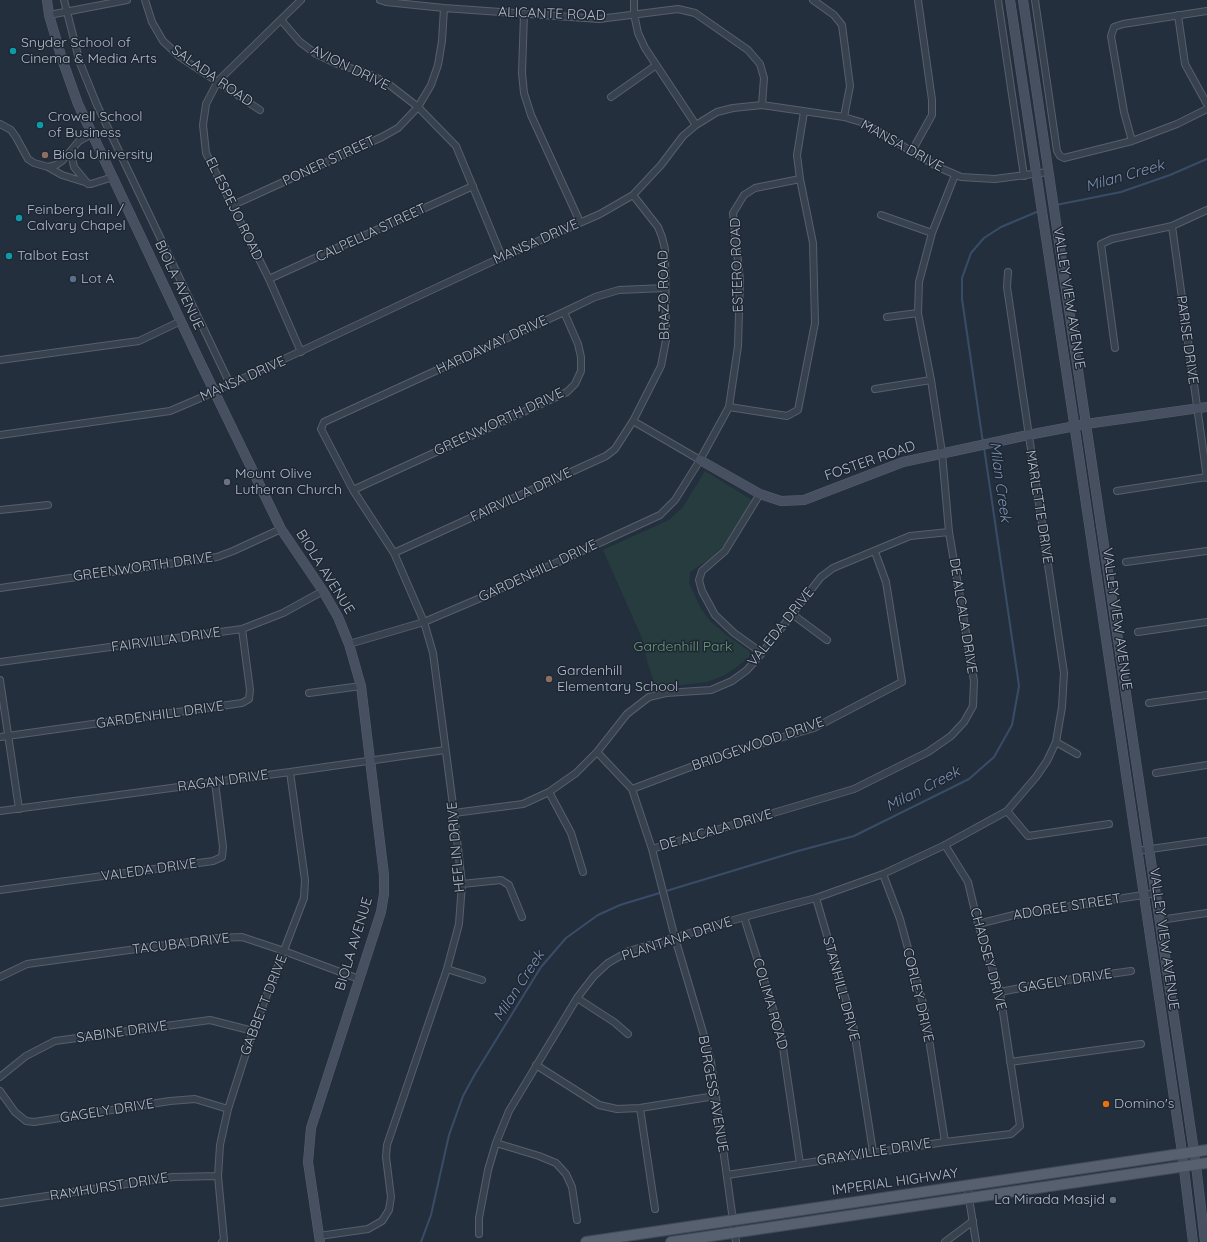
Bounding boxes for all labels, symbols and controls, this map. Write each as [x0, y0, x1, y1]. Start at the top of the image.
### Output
street label: ALICANTE ROAD [498, 4, 606, 24]
place label: Snyder School of Cinema & Media Arts [21, 35, 157, 68]
street label: SALADA ROAD [168, 42, 256, 110]
street label: AVION DRIVE [308, 42, 392, 94]
marker: Snyder School of Cinema & Media Arts [8, 46, 18, 56]
place label: Crowell School of Business [48, 109, 143, 142]
street label: MANSA DRIVE [858, 116, 946, 176]
marker: Crowell School of Business [35, 120, 45, 130]
street label: PONER STREET [280, 132, 378, 190]
place label: Biola University [53, 147, 153, 163]
marker: Biola University [40, 150, 50, 160]
street label: EL ESPEJO ROAD [202, 155, 266, 263]
water label: Milan Creek [1084, 156, 1166, 196]
street label: CALPELLA STREET [313, 200, 429, 266]
place label: Feinberg Hall / Calvary Chapel [27, 202, 126, 234]
marker: Feinberg Hall / Calvary Chapel [14, 213, 24, 223]
street label: MANSA DRIVE [491, 216, 581, 268]
street label: ESTERO ROAD [727, 217, 747, 313]
street label: VALLEY VIEW AVENUE [1049, 226, 1089, 370]
street label: BIOLA AVENUE [151, 238, 207, 332]
place label: Talbot East [17, 248, 89, 264]
street label: BRAZO ROAD [655, 250, 673, 340]
marker: Talbot East [4, 251, 14, 261]
place label: Lot A [81, 271, 115, 287]
marker: Lot A [68, 274, 78, 284]
street label: PARISE DRIVE [1172, 294, 1202, 386]
street label: HARDAWAY DRIVE [434, 312, 550, 378]
street label: MANSA DRIVE [198, 353, 288, 405]
street label: GREENWORTH DRIVE [432, 385, 566, 459]
street label: FOSTER ROAD [822, 438, 918, 484]
water label: Milan Creek [985, 441, 1015, 523]
street label: MARLETTE DRIVE [1022, 449, 1056, 565]
street label: FAIRVILLA DRIVE [468, 464, 574, 526]
place label: Mount Olive Lutheran Church [235, 466, 342, 498]
marker: Mount Olive Lutheran Church [222, 477, 232, 487]
street label: BIOLA AVENUE [292, 526, 358, 618]
street label: GARDENHILL DRIVE [476, 536, 600, 606]
street label: VALLEY VIEW AVENUE [1099, 547, 1135, 691]
street label: GREENWORTH DRIVE [72, 549, 214, 585]
street label: DE ALCALA DRIVE [946, 557, 980, 675]
street label: VALEDA DRIVE [744, 584, 818, 670]
street label: FAIRVILLA DRIVE [110, 624, 222, 656]
park label: Gardenhill Park [634, 639, 732, 655]
place label: Gardenhill Elementary School [557, 663, 678, 696]
marker: Gardenhill Elementary School [544, 674, 554, 684]
street label: GARDENHILL DRIVE [95, 698, 225, 732]
street label: BRIDGEWOOD DRIVE [690, 713, 826, 775]
water label: Milan Creek [883, 763, 963, 815]
street label: RAGAN DRIVE [177, 766, 269, 796]
street label: HEFLIN DRIVE [444, 801, 468, 893]
street label: DE ALCALA DRIVE [657, 806, 775, 854]
street label: VALEDA DRIVE [100, 855, 198, 885]
street label: VALLEY VIEW AVENUE [1146, 867, 1182, 1011]
street label: ADOREE STREET [1012, 890, 1122, 924]
street label: BIOLA AVENUE [332, 895, 376, 993]
street label: CHADSEY DRIVE [966, 906, 1010, 1012]
street label: PLANTANA DRIVE [620, 913, 734, 965]
street label: TACUBA DRIVE [131, 930, 231, 958]
street label: STANHILL DRIVE [819, 935, 863, 1043]
street label: CORLEY DRIVE [899, 946, 937, 1044]
water label: Milan Creek [489, 947, 549, 1025]
street label: GABBETT DRIVE [237, 952, 291, 1058]
street label: COLIMA ROAD [749, 956, 791, 1052]
street label: GAGELY DRIVE [1017, 965, 1113, 997]
street label: SABINE DRIVE [75, 1017, 169, 1047]
street label: BURGESS AVENUE [694, 1034, 732, 1154]
street label: GAGELY DRIVE [59, 1095, 155, 1127]
place label: Domino's [1114, 1096, 1174, 1112]
marker: Domino's [1101, 1099, 1111, 1109]
street label: GRAYVILLE DRIVE [816, 1135, 932, 1169]
street label: IMPERIAL HIGHWAY [831, 1165, 959, 1199]
street label: RAMHURST DRIVE [49, 1169, 169, 1205]
place label: La Mirada Masjid [994, 1192, 1105, 1208]
marker: La Mirada Masjid [1108, 1195, 1118, 1205]

